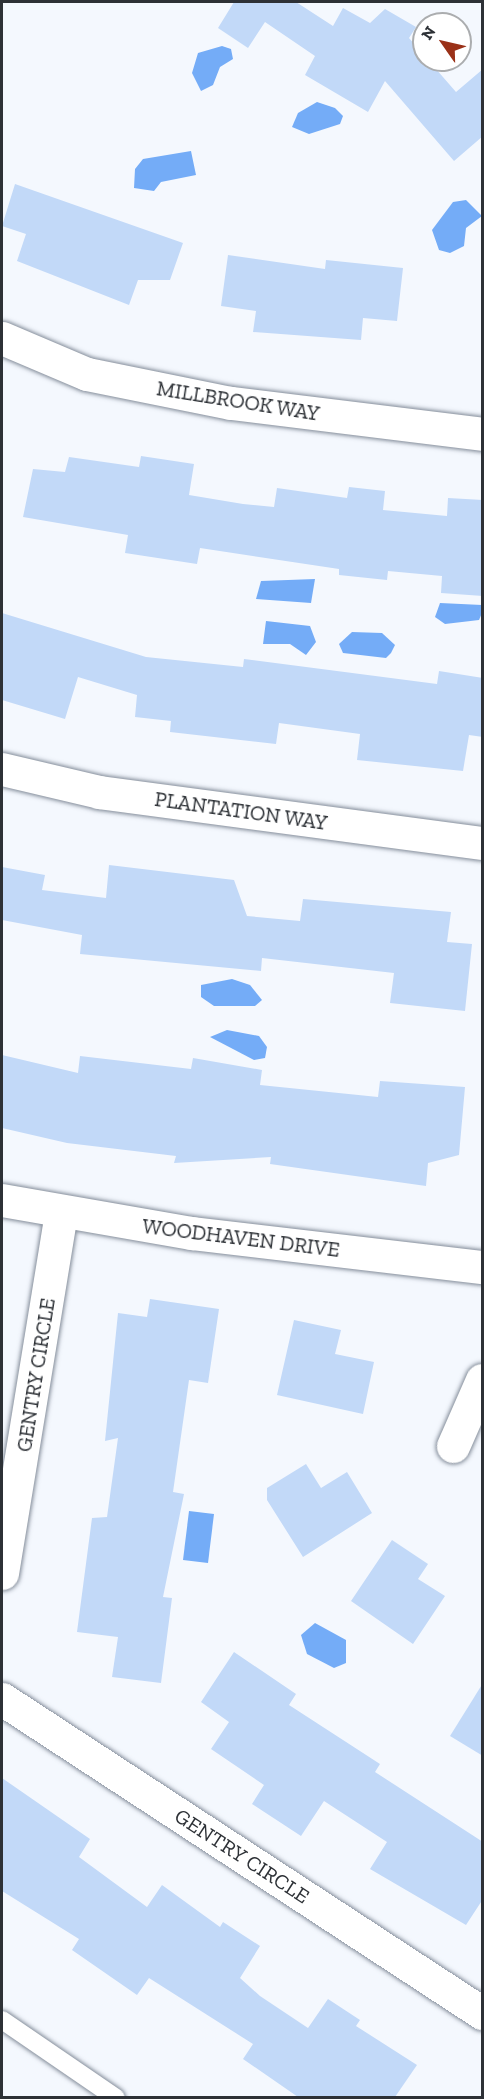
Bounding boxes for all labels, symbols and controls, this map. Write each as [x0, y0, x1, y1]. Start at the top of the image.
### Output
north arrow [412, 12, 472, 72]
text: N [417, 22, 440, 43]
street label: MILLBROOK WAY [154, 376, 322, 426]
street label: PLANTATION WAY [153, 786, 329, 836]
street label: WOODHAVEN DRIVE [141, 1213, 341, 1263]
street label: GENTRY CIRCLE [11, 1296, 61, 1454]
street label: GENTRY CIRCLE [170, 1803, 314, 1909]

